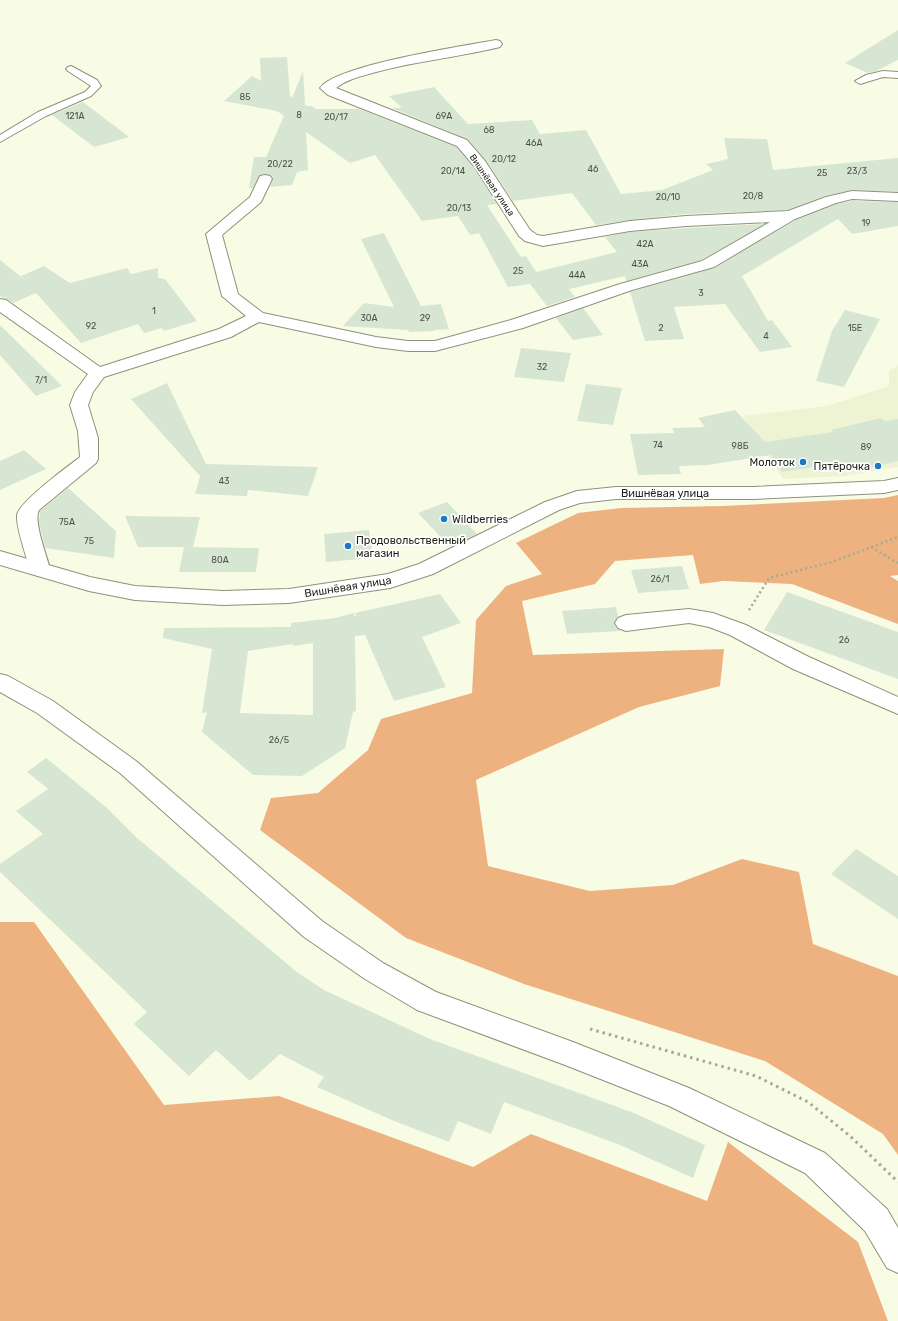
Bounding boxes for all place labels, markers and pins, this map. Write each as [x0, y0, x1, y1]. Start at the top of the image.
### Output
place label: Молоток [750, 456, 795, 469]
marker: Молоток [798, 457, 808, 467]
place label: Пятёрочка [813, 460, 870, 473]
marker: Пятёрочка [873, 461, 883, 471]
place label: Wildberries [452, 513, 509, 526]
marker: Wildberries [439, 514, 449, 524]
place label: Продовольственный магазин [356, 534, 466, 560]
marker: Продовольственный магазин [343, 541, 353, 551]

